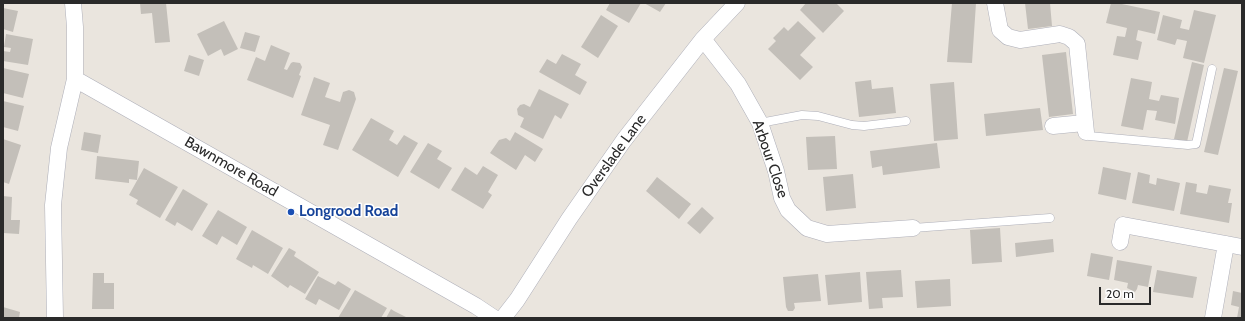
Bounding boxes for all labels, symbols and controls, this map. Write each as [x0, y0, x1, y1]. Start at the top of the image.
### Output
street label: Overslade Lane [578, 111, 650, 201]
street label: Arbour Close [748, 118, 792, 200]
street label: Bawnmore Road [181, 133, 281, 201]
place label: Longrood Road [299, 203, 398, 221]
marker: Longrood Road [286, 207, 296, 217]
scale bar [1101, 279, 1153, 305]
text: 20 m [1106, 286, 1134, 301]

